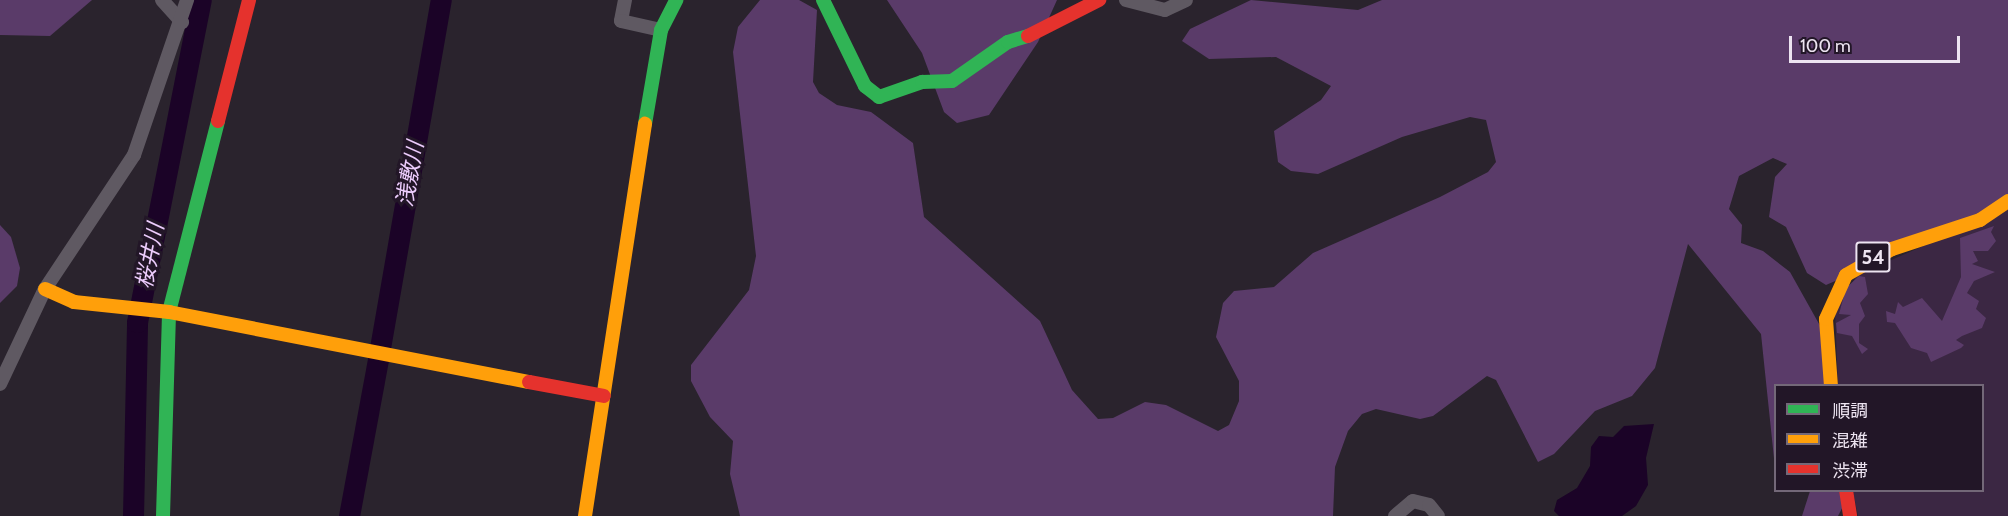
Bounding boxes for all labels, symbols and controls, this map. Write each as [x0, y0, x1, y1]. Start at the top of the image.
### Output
scale bar [1792, 24, 1963, 62]
text: 100 m [1800, 35, 1851, 57]
water label: 浅敷川 [391, 139, 429, 209]
water label: 桜井川 [131, 221, 169, 291]
road number: 54 [1855, 240, 1891, 274]
legend [1774, 384, 1984, 492]
text: 順調 [1832, 400, 1868, 422]
text: 混雑 [1832, 430, 1868, 452]
text: 渋滞 [1832, 460, 1868, 482]

